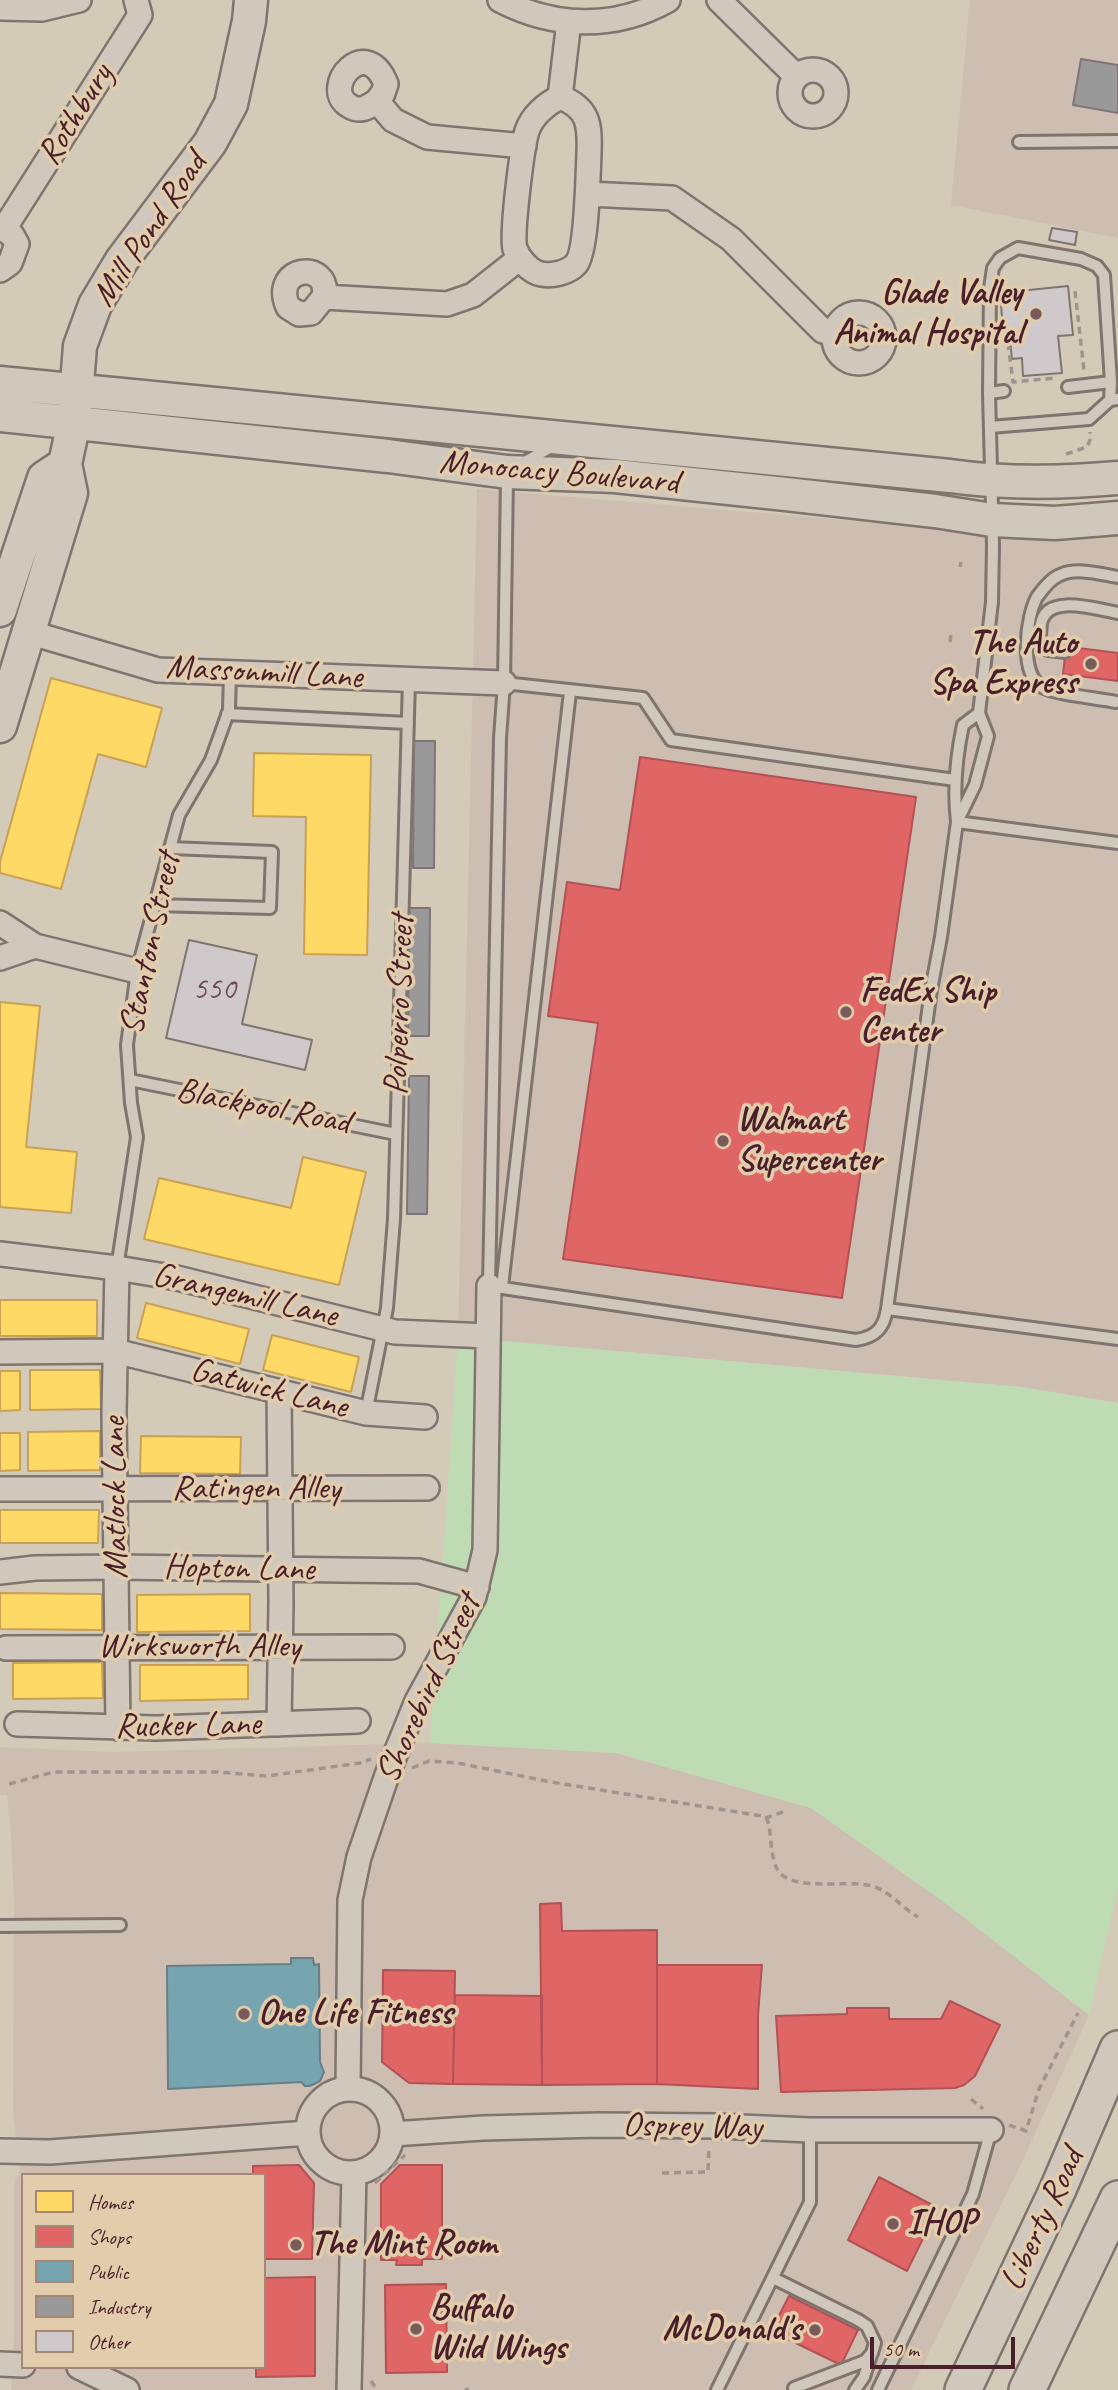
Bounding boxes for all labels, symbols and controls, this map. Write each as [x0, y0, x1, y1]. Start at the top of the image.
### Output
street label: Rothbury [29, 57, 123, 173]
street label: Mill Pond Road [83, 145, 217, 315]
place label: Glade Valley Animal Hospital [833, 273, 1022, 355]
marker: Glade Valley Animal Hospital [1028, 306, 1044, 322]
street label: Monocacy Boulevard [438, 442, 680, 504]
place label: The Auto Spa Express [929, 623, 1077, 705]
street label: Massonmill Lane [165, 647, 363, 699]
marker: The Auto Spa Express [1083, 656, 1099, 672]
street label: Stanton Street [111, 849, 191, 1039]
street label: Polperro Street [376, 914, 424, 1096]
house number: 550 [192, 971, 236, 1009]
place label: FedEx Ship Center [860, 971, 995, 1053]
marker: FedEx Ship Center [838, 1004, 854, 1020]
street label: Blackpool Road [173, 1070, 353, 1144]
place label: Walmart Supercenter [737, 1100, 881, 1182]
marker: Walmart Supercenter [715, 1133, 731, 1149]
street label: Grangemill Lane [149, 1254, 341, 1338]
street label: Gatwick Lane [186, 1349, 352, 1429]
street label: Matlock Lane [94, 1417, 138, 1579]
street label: Ratingen Alley [172, 1468, 340, 1510]
street label: Hopton Lane [163, 1547, 315, 1591]
street label: Shorebird Street [367, 1588, 491, 1790]
street label: Wirksworth Alley [98, 1626, 300, 1668]
street label: Rucker Lane [115, 1704, 261, 1748]
place label: One Life Fitness [258, 1993, 452, 2035]
marker: One Life Fitness [236, 2006, 252, 2022]
street label: Osprey Way [622, 2105, 762, 2149]
street label: Liberty Road [992, 2142, 1094, 2298]
legend [21, 2173, 266, 2369]
text: Homes [88, 2189, 133, 2215]
place label: IHOP [907, 2203, 976, 2245]
marker: IHOP [885, 2216, 901, 2232]
text: Shops [88, 2224, 131, 2250]
place label: The Mint Room [310, 2224, 496, 2266]
marker: The Mint Room [288, 2237, 304, 2253]
text: Public [88, 2259, 129, 2285]
place label: Buffalo Wild Wings [430, 2288, 566, 2370]
text: Industry [88, 2294, 151, 2320]
place label: McDonald's [662, 2309, 801, 2351]
marker: Buffalo Wild Wings [408, 2321, 424, 2337]
marker: McDonald's [807, 2322, 823, 2338]
scale bar [873, 2324, 1018, 2368]
text: Other [88, 2329, 130, 2355]
text: 50 m [883, 2336, 919, 2362]

